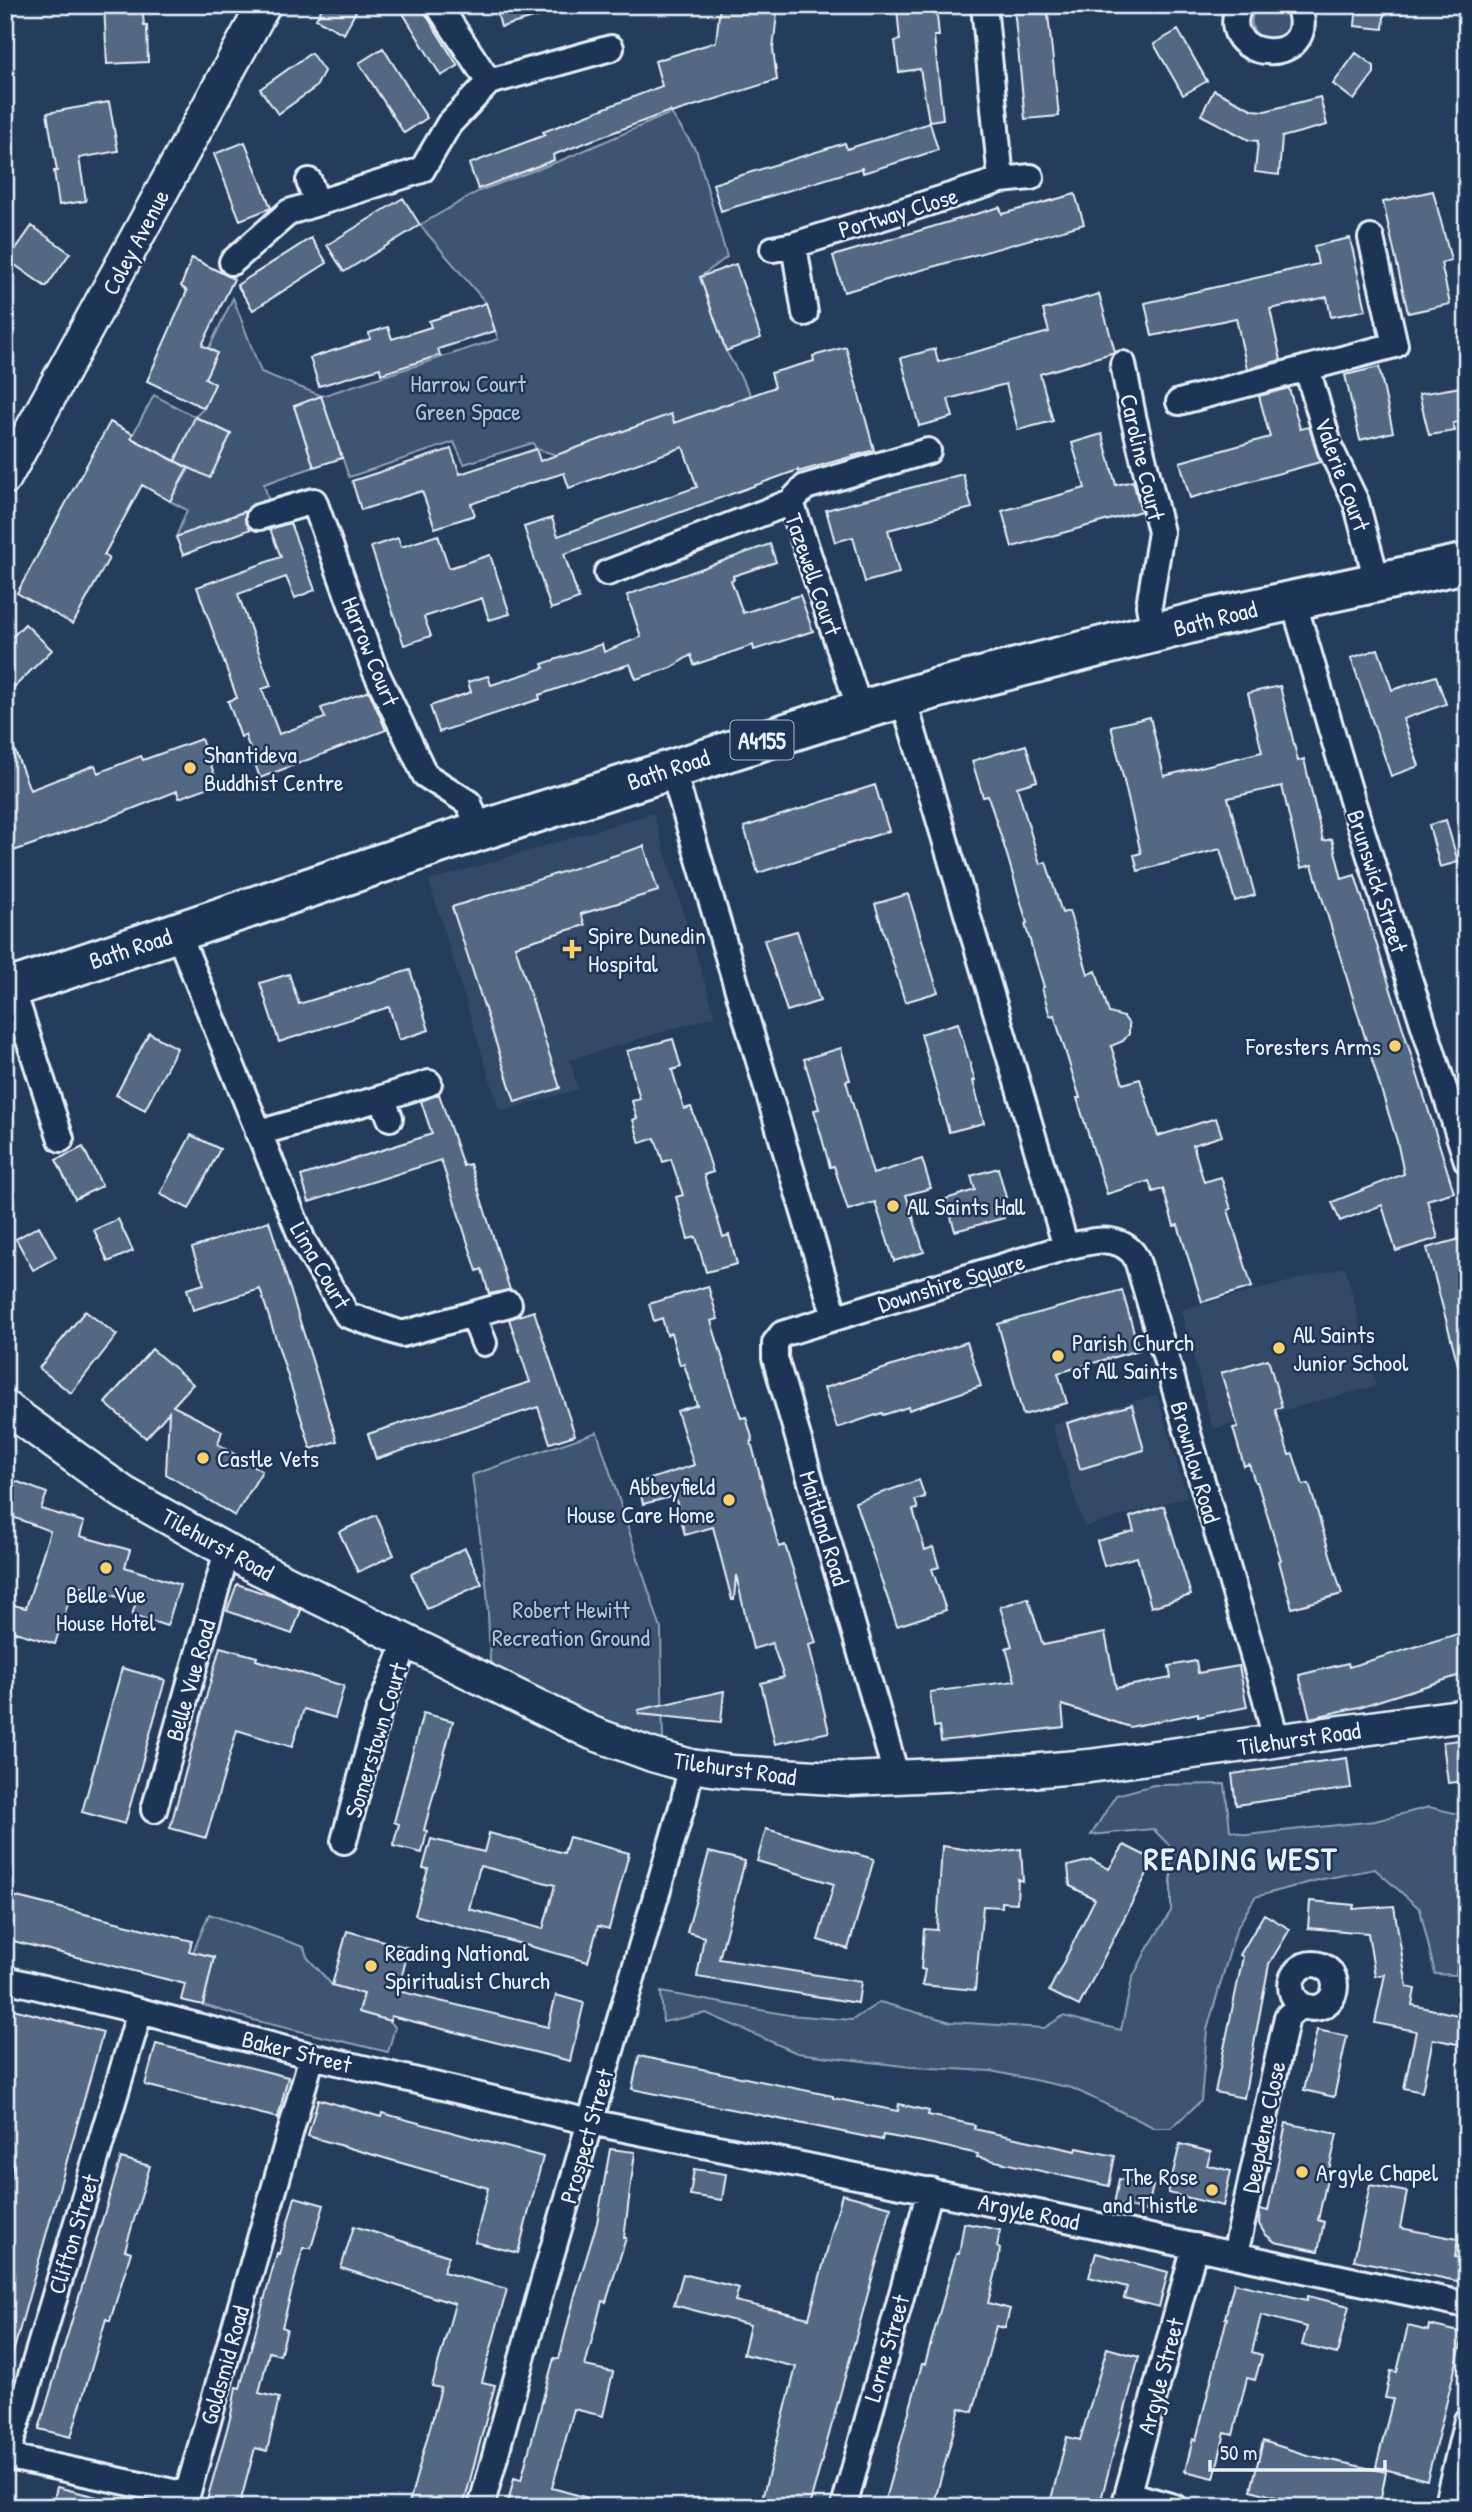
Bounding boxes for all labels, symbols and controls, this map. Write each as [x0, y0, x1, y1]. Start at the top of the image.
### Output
street label: Portway Close [835, 179, 962, 245]
street label: Coley Avenue [94, 183, 176, 300]
park label: Harrow Court Green Space [410, 367, 526, 427]
street label: Caroline Court [1113, 391, 1173, 524]
street label: Valerie Court [1308, 413, 1379, 536]
street label: Tazewell Court [778, 509, 850, 640]
street label: Harrow Court [335, 592, 408, 711]
street label: Bath Road [1170, 592, 1260, 644]
road number: A4155 [730, 720, 794, 760]
place label: Shantideva Buddhist Centre [204, 738, 344, 798]
street label: Bath Road [623, 741, 713, 797]
marker: Shantideva Buddhist Centre [182, 760, 198, 776]
street label: Brunswick Street [1340, 806, 1416, 957]
place label: Spire Dunedin Hospital [588, 919, 706, 979]
street label: Bath Road [85, 920, 175, 976]
marker: Spire Dunedin Hospital [562, 939, 582, 959]
place label: Foresters Arms [1245, 1030, 1381, 1062]
marker: Foresters Arms [1387, 1038, 1403, 1054]
place label: All Saints Hall [907, 1190, 1026, 1222]
marker: All Saints Hall [885, 1198, 901, 1214]
street label: Lima Court [283, 1216, 359, 1315]
street label: Downshire Square [874, 1244, 1029, 1320]
place label: All Saints Junior School [1293, 1318, 1409, 1378]
place label: Parish Church of All Saints [1072, 1326, 1194, 1386]
marker: All Saints Junior School [1271, 1340, 1287, 1356]
marker: Parish Church of All Saints [1050, 1348, 1066, 1364]
street label: Brownlow Road [1163, 1397, 1229, 1527]
place label: Castle Vets [217, 1442, 319, 1474]
marker: Castle Vets [195, 1450, 211, 1466]
street label: Maitland Road [792, 1467, 858, 1589]
place label: Abbeyfield House Care Home [567, 1470, 715, 1530]
marker: Abbeyfield House Care Home [721, 1492, 737, 1508]
street label: Tilehurst Road [156, 1500, 280, 1588]
marker: Belle Vue House Hotel [98, 1560, 114, 1576]
place label: Belle Vue House Hotel [56, 1578, 157, 1638]
park label: Robert Hewitt Recreation Ground [492, 1593, 650, 1653]
street label: Belle Vue Road [157, 1616, 223, 1744]
street label: Somerstown Court [336, 1658, 414, 1821]
street label: Tilehurst Road [1235, 1714, 1363, 1762]
street label: Tilehurst Road [671, 1744, 799, 1792]
district label: READING WEST [1144, 1837, 1338, 1880]
place label: Reading National Spiritualist Church [385, 1936, 550, 1996]
marker: Reading National Spiritualist Church [363, 1958, 379, 1974]
street label: Baker Street [239, 2022, 356, 2080]
street label: Deepdene Close [1233, 2058, 1293, 2196]
street label: Prospect Street [552, 2064, 621, 2207]
place label: Argyle Chapel [1316, 2156, 1439, 2188]
place label: The Rose and Thistle [1103, 2160, 1198, 2220]
marker: Argyle Chapel [1294, 2164, 1310, 2180]
street label: Clifton Street [40, 2169, 107, 2298]
marker: The Rose and Thistle [1204, 2182, 1220, 2198]
street label: Argyle Road [976, 2185, 1082, 2237]
street label: Lorne Street [856, 2290, 917, 2405]
street label: Goldsmid Road [192, 2302, 256, 2428]
street label: Argyle Street [1129, 2314, 1191, 2438]
scale bar [1210, 2428, 1384, 2472]
text: 50 m [1220, 2438, 1257, 2467]

